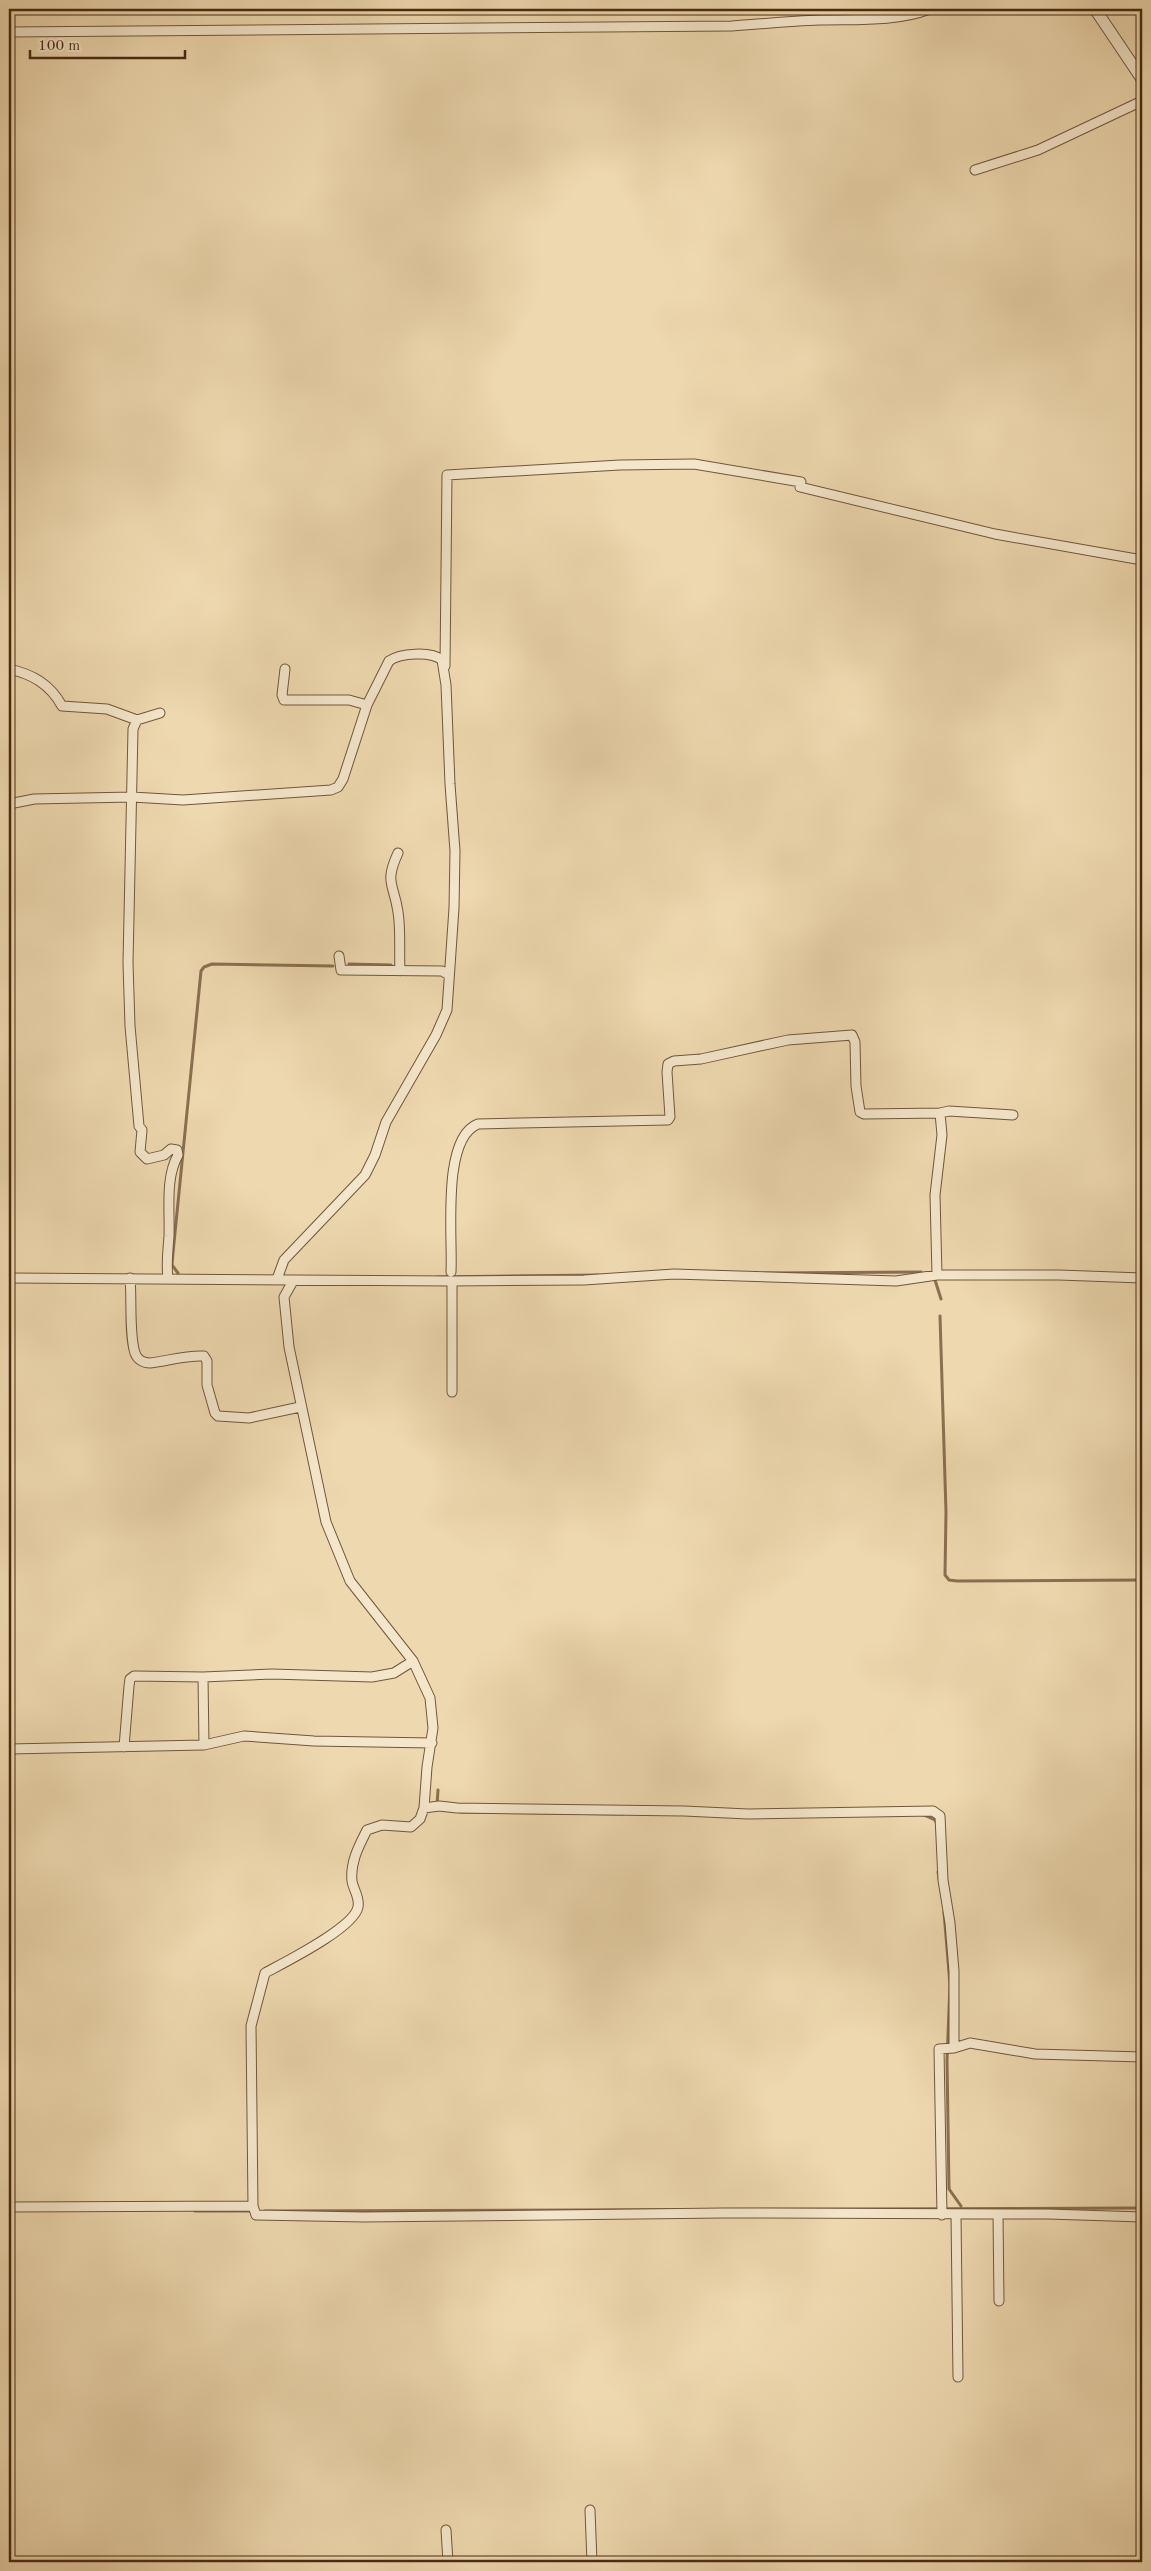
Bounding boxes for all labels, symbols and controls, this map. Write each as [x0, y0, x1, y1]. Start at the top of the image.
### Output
scale bar [30, 28, 185, 60]
text: 100 m [38, 39, 80, 54]

